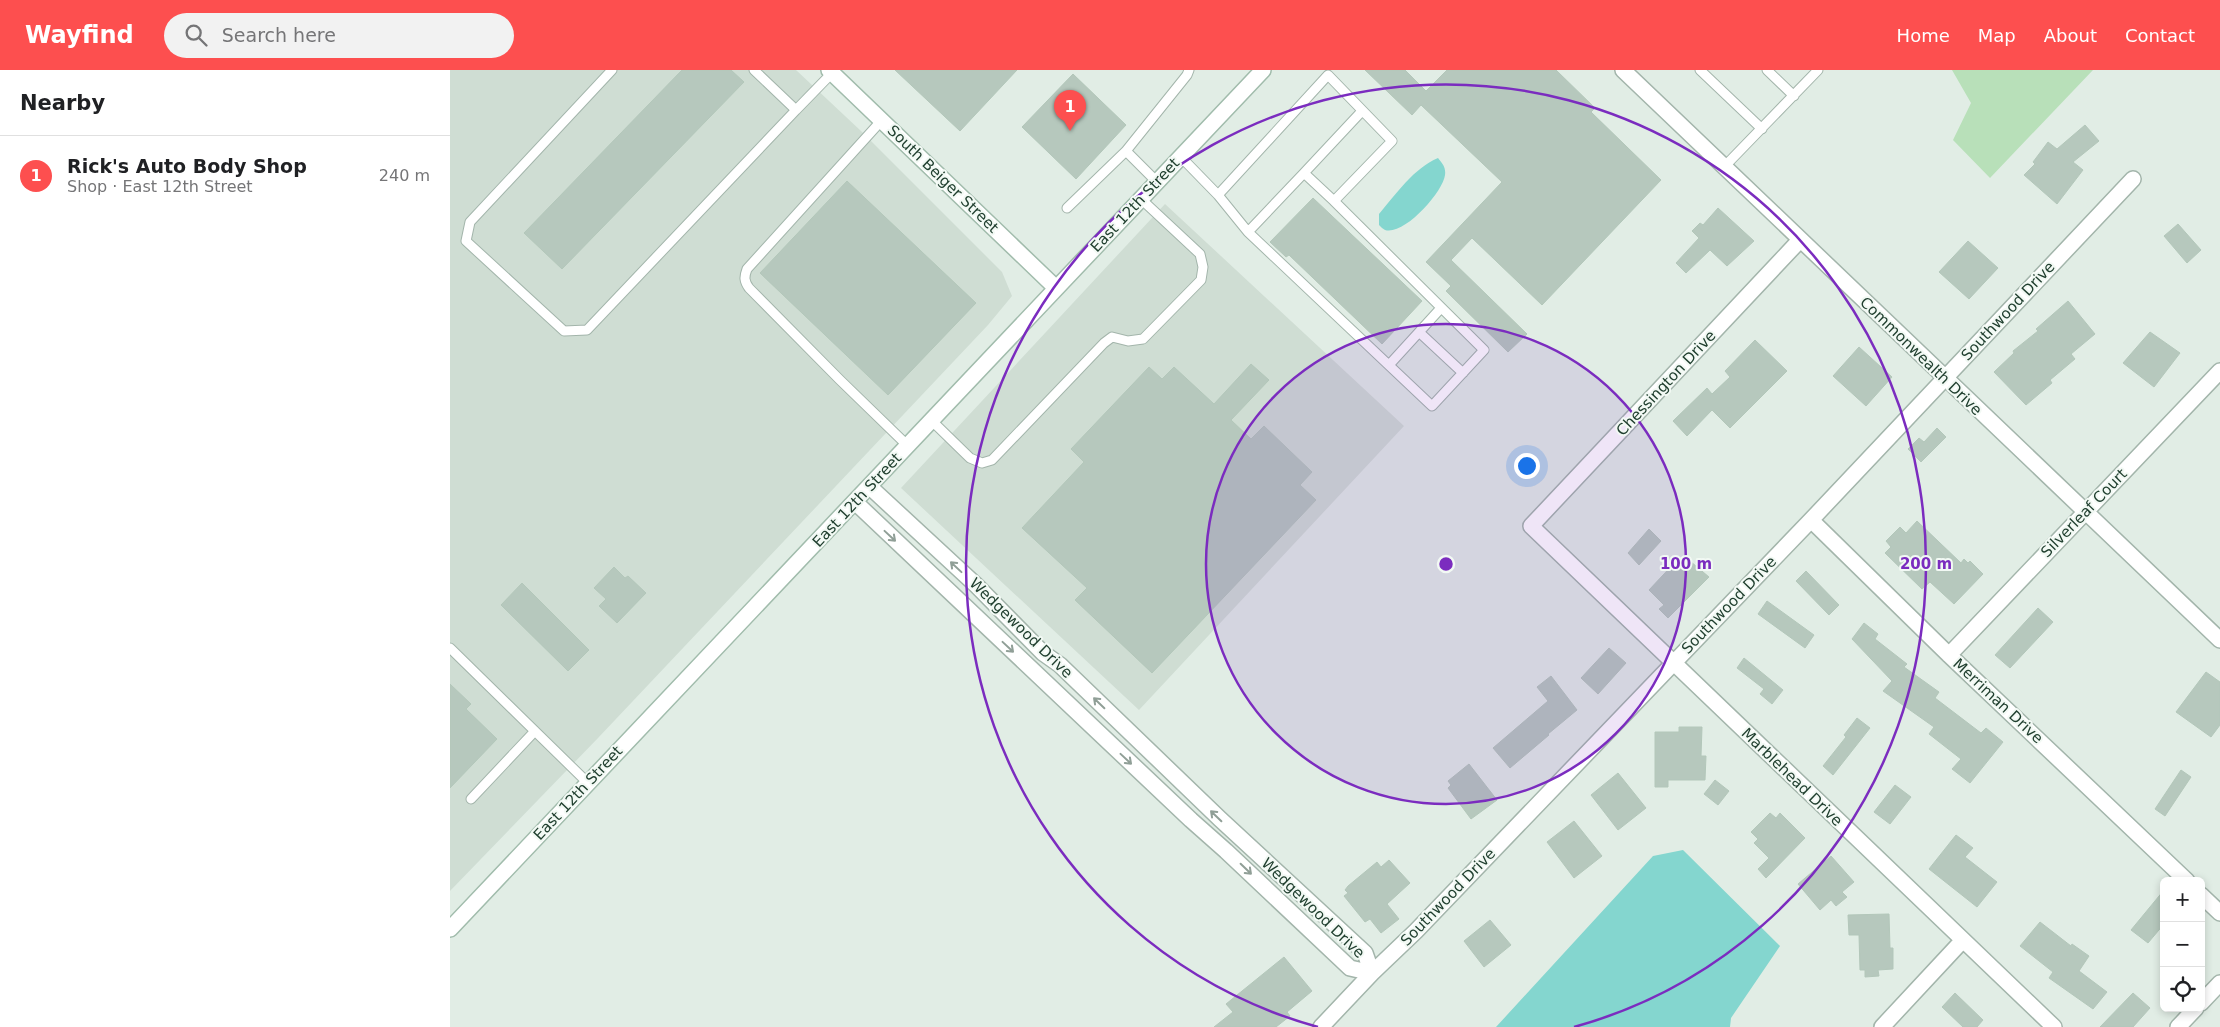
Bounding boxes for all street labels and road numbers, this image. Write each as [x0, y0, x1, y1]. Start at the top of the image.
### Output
street label: South Beiger Street [884, 121, 1002, 237]
street label: East 12th Street [1087, 154, 1183, 256]
street label: Southwood Drive [1958, 258, 2058, 364]
street label: Commonwealth Drive [1856, 293, 1986, 419]
street label: Chessington Drive [1613, 327, 1719, 439]
street label: East 12th Street [809, 449, 905, 551]
street label: Silverleaf Court [2037, 465, 2131, 561]
street label: Southwood Drive [1678, 553, 1780, 657]
street label: Wedgewood Drive [966, 574, 1076, 682]
street label: Merriman Drive [1949, 655, 2047, 747]
street label: Marblehead Drive [1738, 724, 1846, 830]
street label: East 12th Street [530, 742, 626, 844]
street label: Southwood Drive [1397, 845, 1499, 949]
street label: Wedgewood Drive [1258, 854, 1368, 962]

